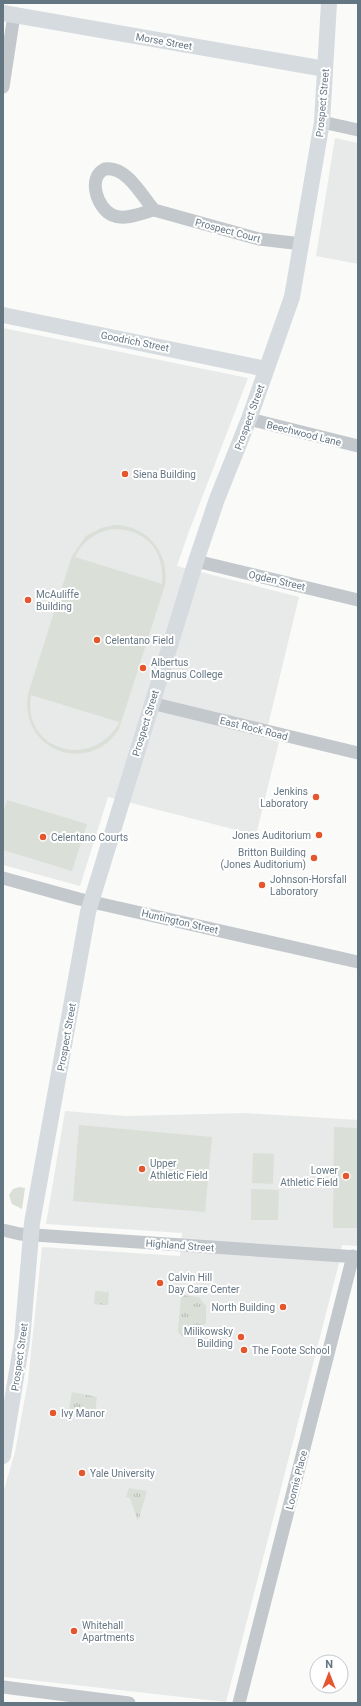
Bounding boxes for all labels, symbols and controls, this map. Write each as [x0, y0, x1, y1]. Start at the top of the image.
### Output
street label: Morse Street [135, 31, 193, 52]
street label: Prospect Street [314, 68, 331, 138]
street label: Prospect Court [194, 216, 262, 244]
street label: Goodrich Street [100, 329, 170, 354]
street label: Prospect Street [233, 383, 266, 451]
street label: Beechwood Lane [266, 419, 342, 448]
marker: Siena Building [120, 469, 130, 479]
place label: Siena Building [133, 469, 196, 480]
street label: Ogden Street [247, 569, 306, 592]
place label: McAuliffe Building [36, 589, 79, 612]
marker: McAuliffe Building [23, 595, 33, 605]
marker: Celentano Field [92, 635, 102, 645]
place label: Celentano Field [105, 635, 174, 646]
place label: Albertus Magnus College [151, 657, 223, 680]
marker: Albertus Magnus College [138, 663, 148, 673]
street label: Prospect Street [130, 689, 161, 758]
street label: East Rock Road [219, 715, 289, 742]
place label: Jenkins Laboratory [260, 786, 308, 809]
marker: Jenkins Laboratory [311, 792, 321, 802]
place label: Jones Auditorium [232, 830, 311, 841]
marker: Jones Auditorium [314, 830, 324, 840]
marker: Celentano Courts [38, 832, 48, 842]
place label: Celentano Courts [51, 832, 128, 843]
place label: Britton Building (Jones Auditorium) [220, 847, 306, 871]
marker: Britton Building (Jones Auditorium) [309, 853, 319, 863]
place label: Johnson-Horsfall Laboratory [270, 874, 347, 897]
marker: Johnson-Horsfall Laboratory [257, 880, 267, 890]
street label: Huntington Street [141, 907, 219, 936]
street label: Prospect Street [55, 1002, 78, 1072]
place label: Upper Athletic Field [150, 1158, 208, 1181]
marker: Upper Athletic Field [137, 1164, 147, 1174]
place label: Lower Athletic Field [280, 1165, 339, 1188]
marker: Lower Athletic Field [341, 1171, 351, 1181]
street label: Highland Street [145, 1238, 215, 1253]
place label: Calvin Hill Day Care Center [168, 1272, 240, 1295]
marker: Calvin Hill Day Care Center [155, 1278, 165, 1288]
place label: North Building [211, 1302, 275, 1313]
marker: North Building [278, 1302, 288, 1312]
street label: Prospect Street [9, 1322, 30, 1392]
place label: Milikowsky Building [184, 1326, 233, 1349]
marker: Milikowsky Building [236, 1332, 246, 1342]
marker: The Foote School [239, 1345, 249, 1355]
place label: The Foote School [252, 1345, 330, 1356]
marker: Ivy Manor [48, 1408, 58, 1418]
place label: Ivy Manor [61, 1408, 105, 1419]
street label: Loomis Place [284, 1450, 309, 1511]
marker: Yale University [77, 1468, 87, 1478]
place label: Yale University [90, 1468, 155, 1479]
place label: Whitehall Apartments [82, 1620, 135, 1643]
marker: Whitehall Apartments [69, 1626, 79, 1636]
north arrow [309, 1654, 349, 1694]
text: N [325, 1658, 333, 1671]

